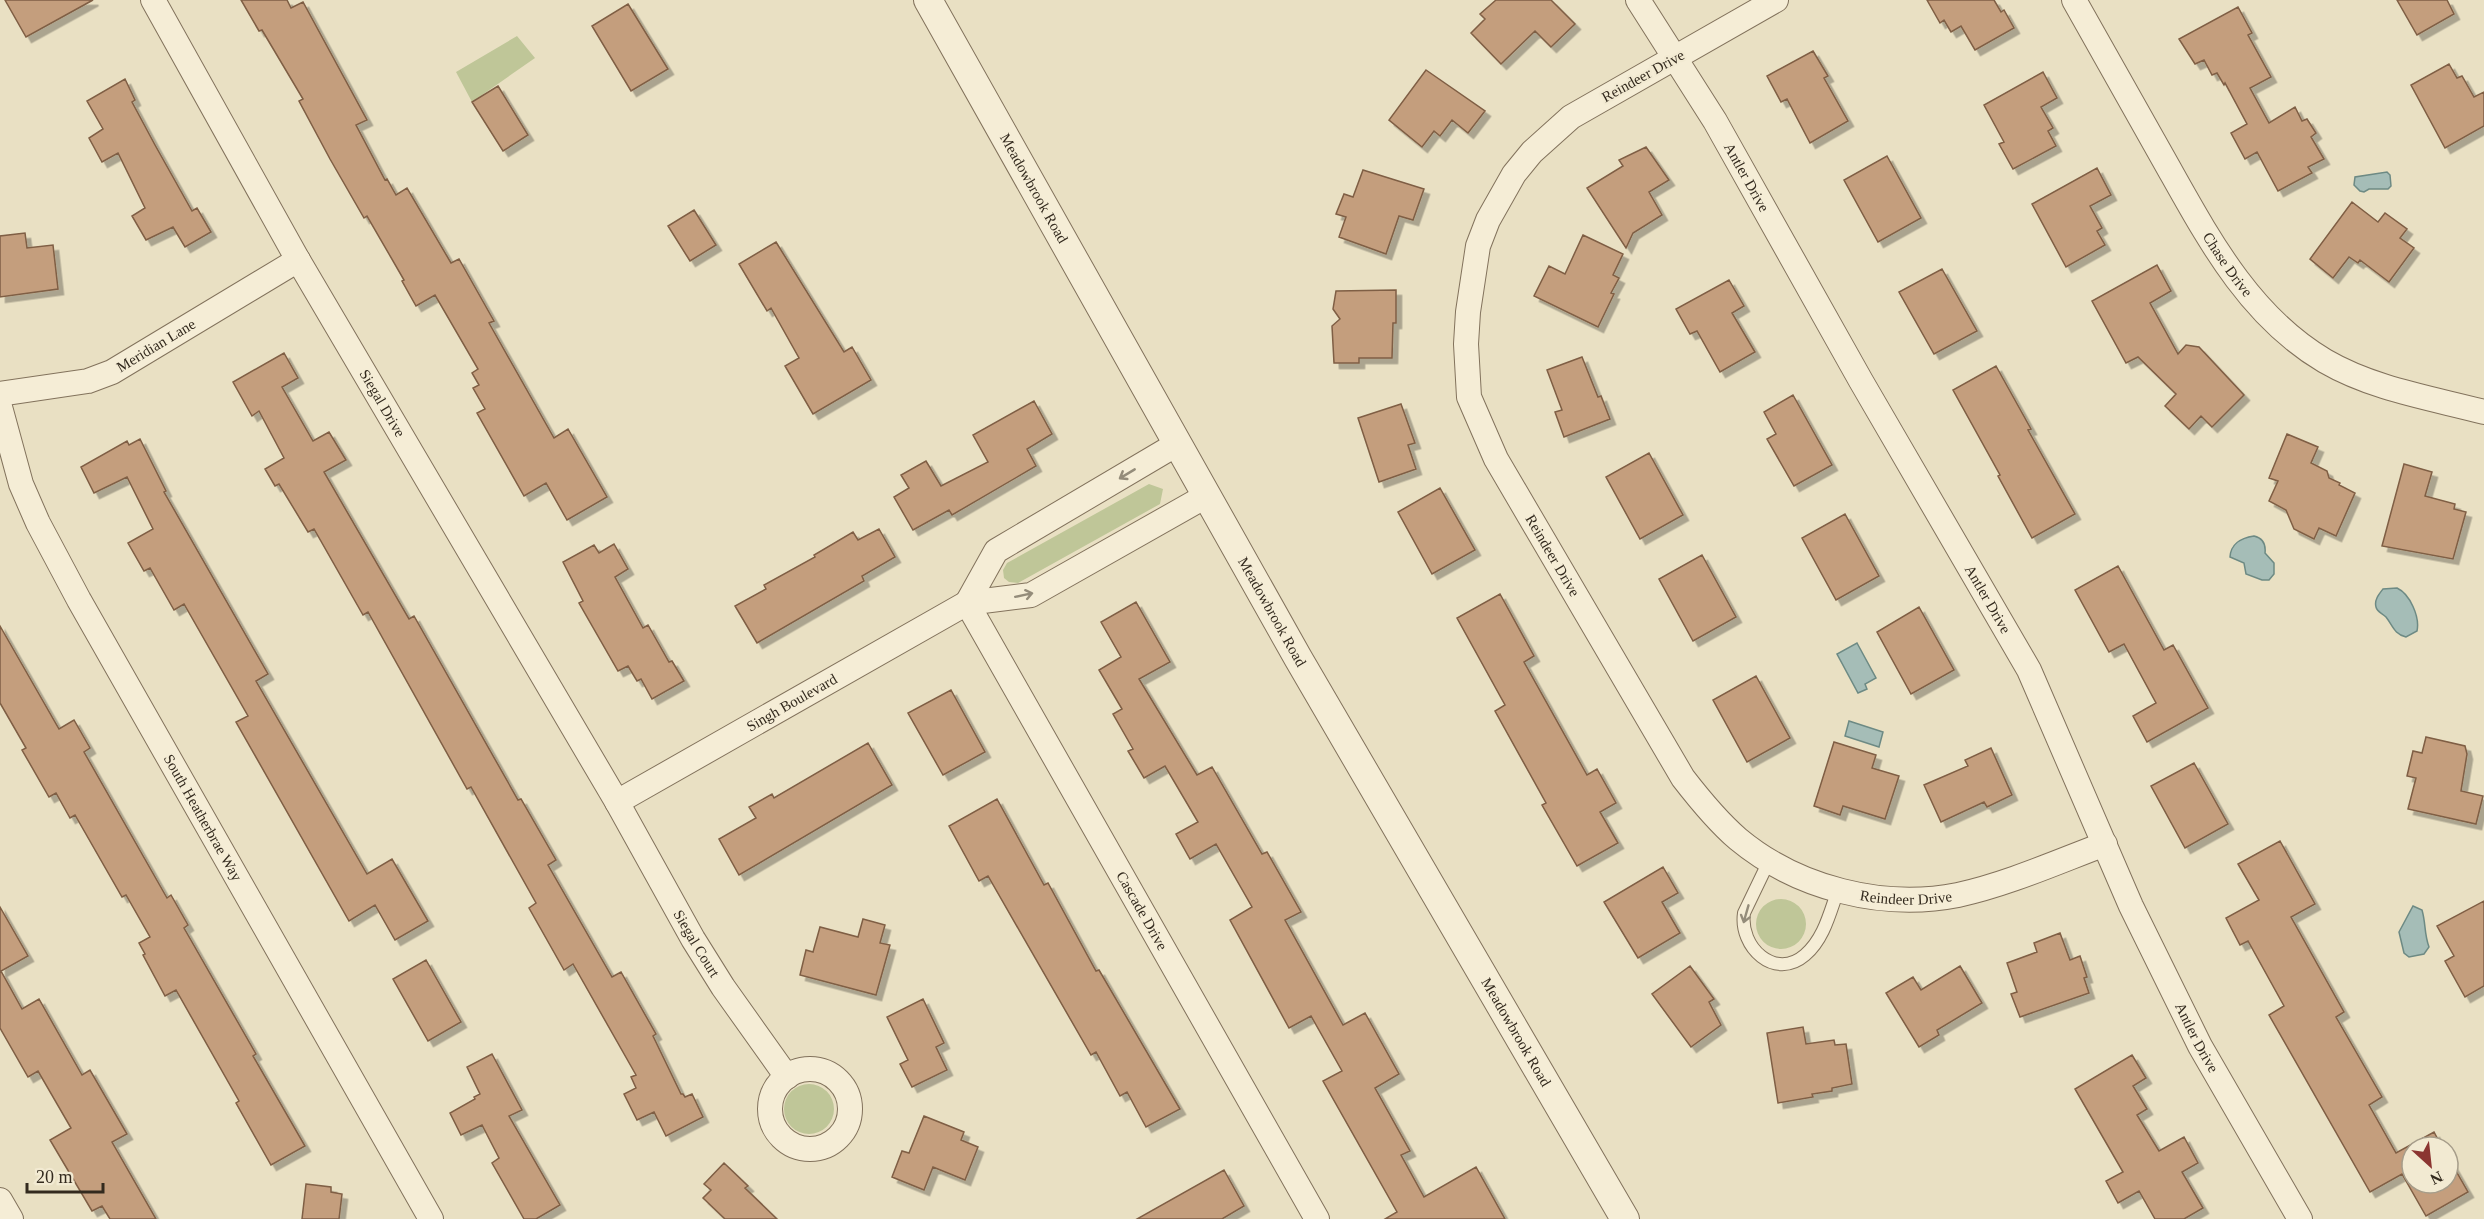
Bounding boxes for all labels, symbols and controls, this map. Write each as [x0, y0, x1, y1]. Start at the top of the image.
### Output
street label: Reindeer Drive [1599, 47, 1687, 105]
street label: Meadowbrook Road [997, 131, 1071, 246]
street label: Antler Drive [1721, 140, 1772, 215]
street label: Chase Drive [2200, 230, 2256, 300]
street label: Meridian Lane [114, 316, 198, 375]
street label: Siegal Drive [356, 367, 409, 440]
one-way arrow [1119, 468, 1136, 480]
street label: Reindeer Drive [1522, 512, 1583, 600]
street label: Meadowbrook Road [1235, 554, 1309, 670]
street label: Antler Drive [1962, 562, 2014, 636]
one-way arrow [1014, 589, 1034, 600]
street label: Singh Boulevard [744, 670, 840, 735]
street label: South Heatherbrae Way [161, 752, 245, 884]
street label: Cascade Drive [1113, 869, 1171, 953]
street label: Reindeer Drive [1859, 887, 1953, 908]
one-way arrow [1740, 904, 1751, 923]
street label: Siegal Court [670, 907, 723, 981]
street label: Meadowbrook Road [1478, 975, 1554, 1090]
street label: Antler Drive [2172, 1000, 2222, 1075]
north arrow [2400, 1135, 2460, 1195]
scale bar [27, 1156, 104, 1194]
text: 20 m [36, 1167, 73, 1187]
text: N [2427, 1168, 2446, 1188]

